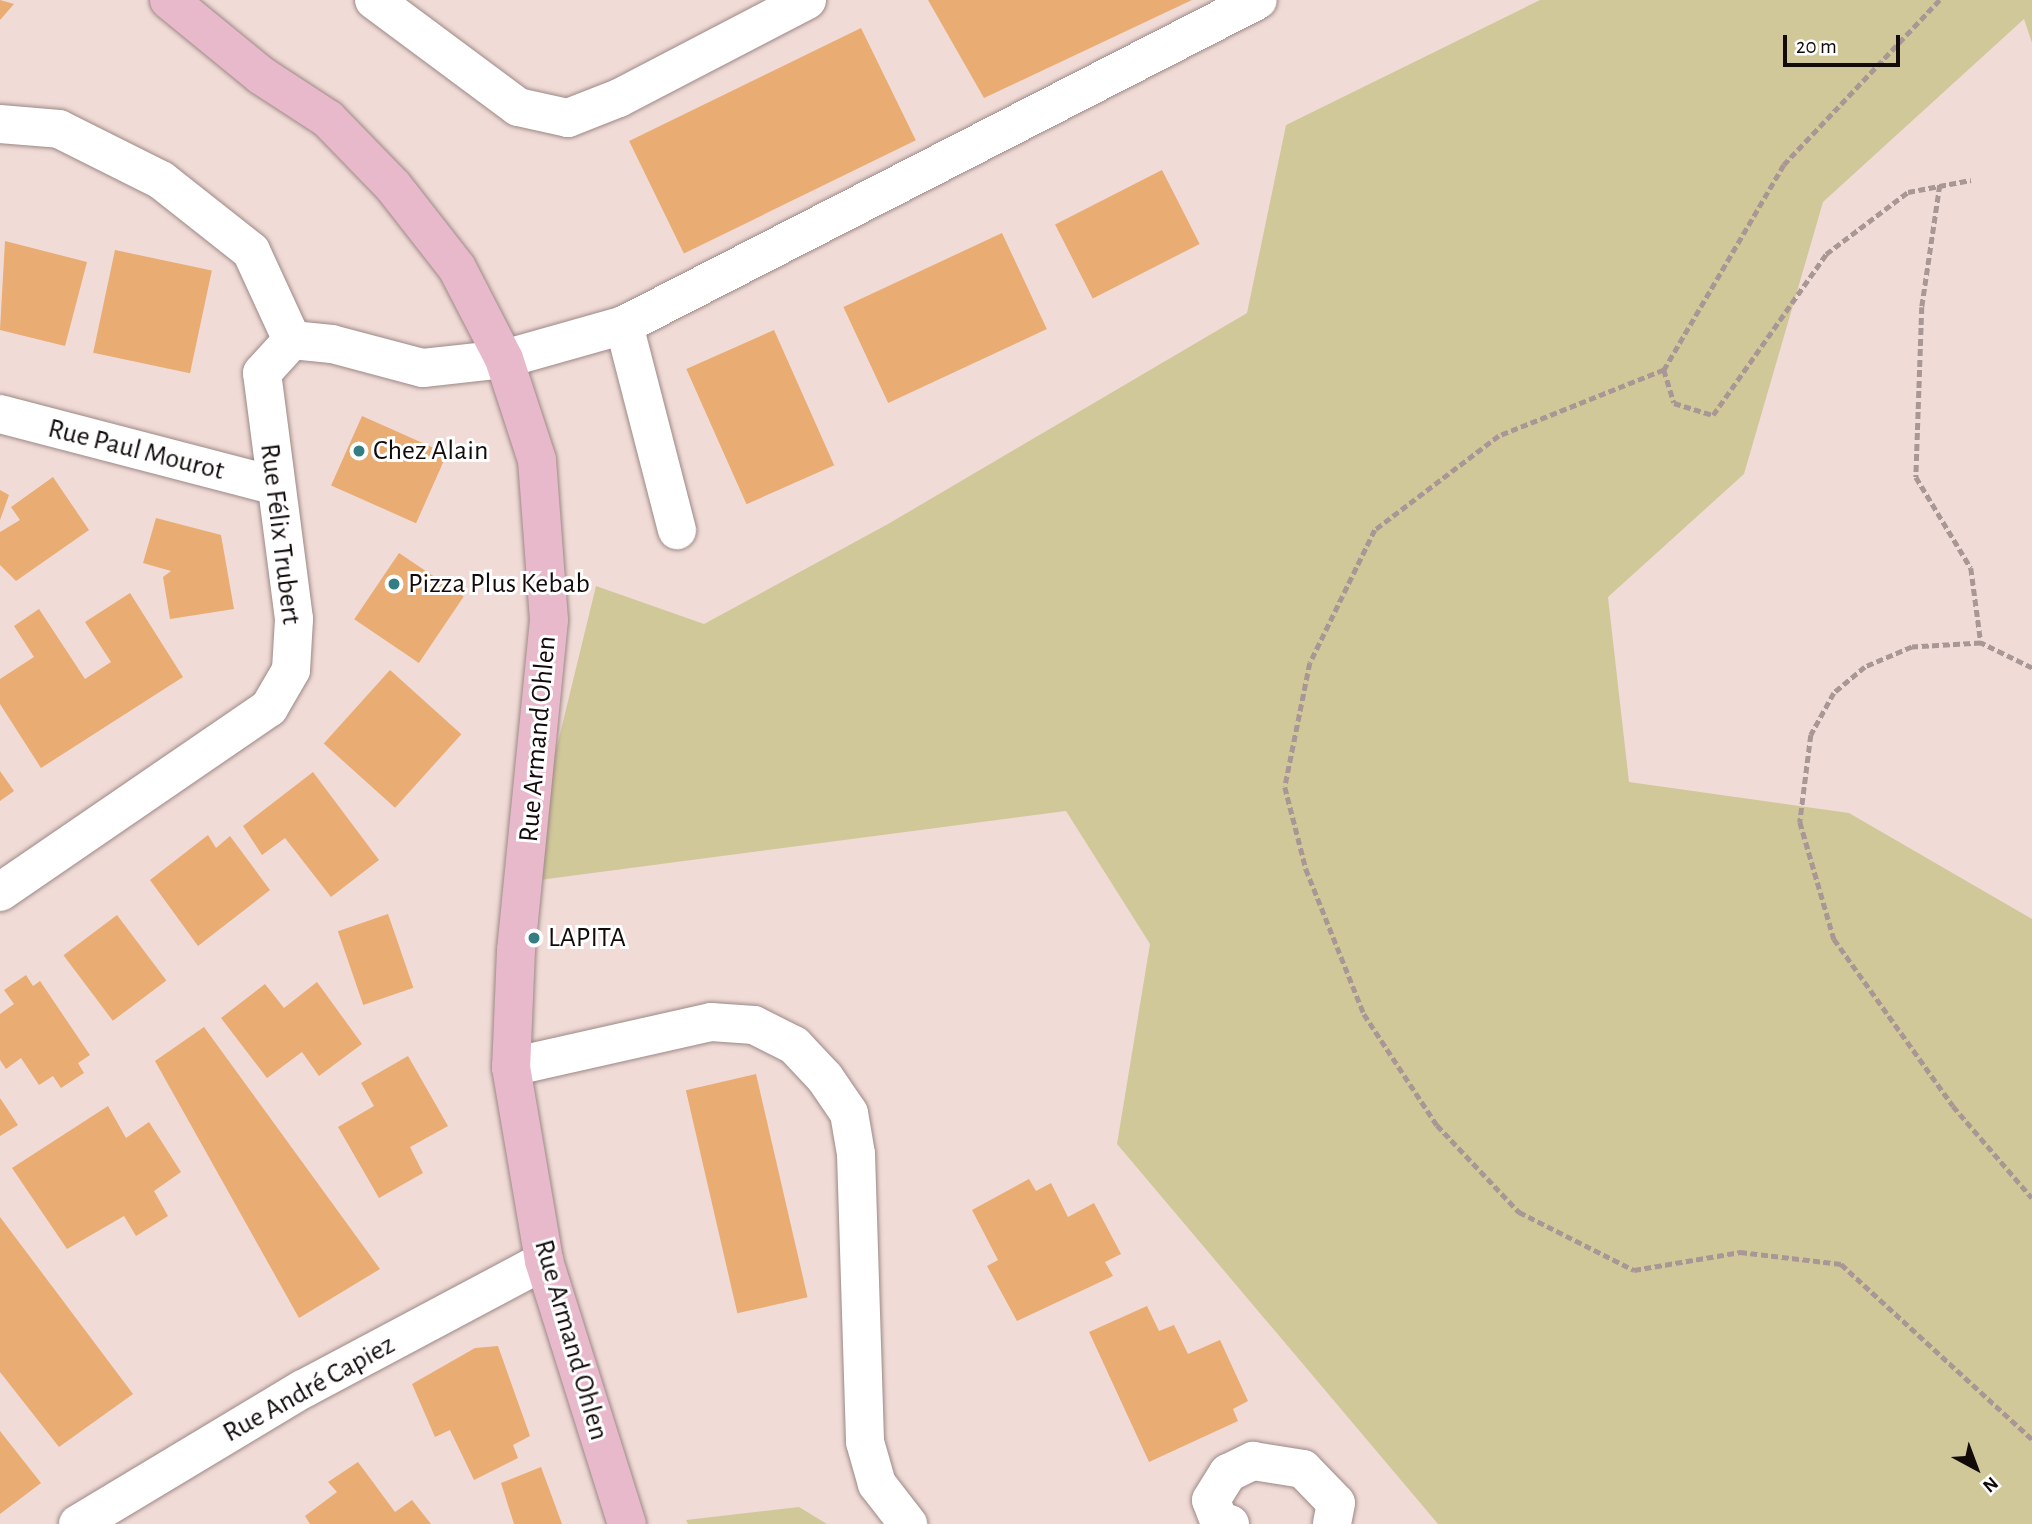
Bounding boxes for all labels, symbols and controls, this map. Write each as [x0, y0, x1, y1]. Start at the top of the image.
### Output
scale bar [1787, 21, 1904, 65]
text: 20 m [1796, 36, 1837, 57]
street label: Rue Paul Mourot [44, 412, 228, 488]
place label: Chez Alain [373, 434, 488, 468]
street label: Rue Félix Trubert [252, 442, 308, 626]
marker: Chez Alain [351, 443, 367, 459]
place label: Pizza Plus Kebab [408, 567, 590, 601]
marker: Pizza Plus Kebab [386, 576, 402, 592]
street label: Rue Armand Ohlen [512, 634, 564, 844]
place label: LAPITA [548, 921, 626, 955]
marker: LAPITA [526, 930, 542, 946]
street label: Rue Armand Ohlen [526, 1236, 616, 1444]
street label: Rue André Capiez [217, 1328, 401, 1450]
north arrow [1941, 1433, 2011, 1503]
text: N [1979, 1473, 2001, 1496]

